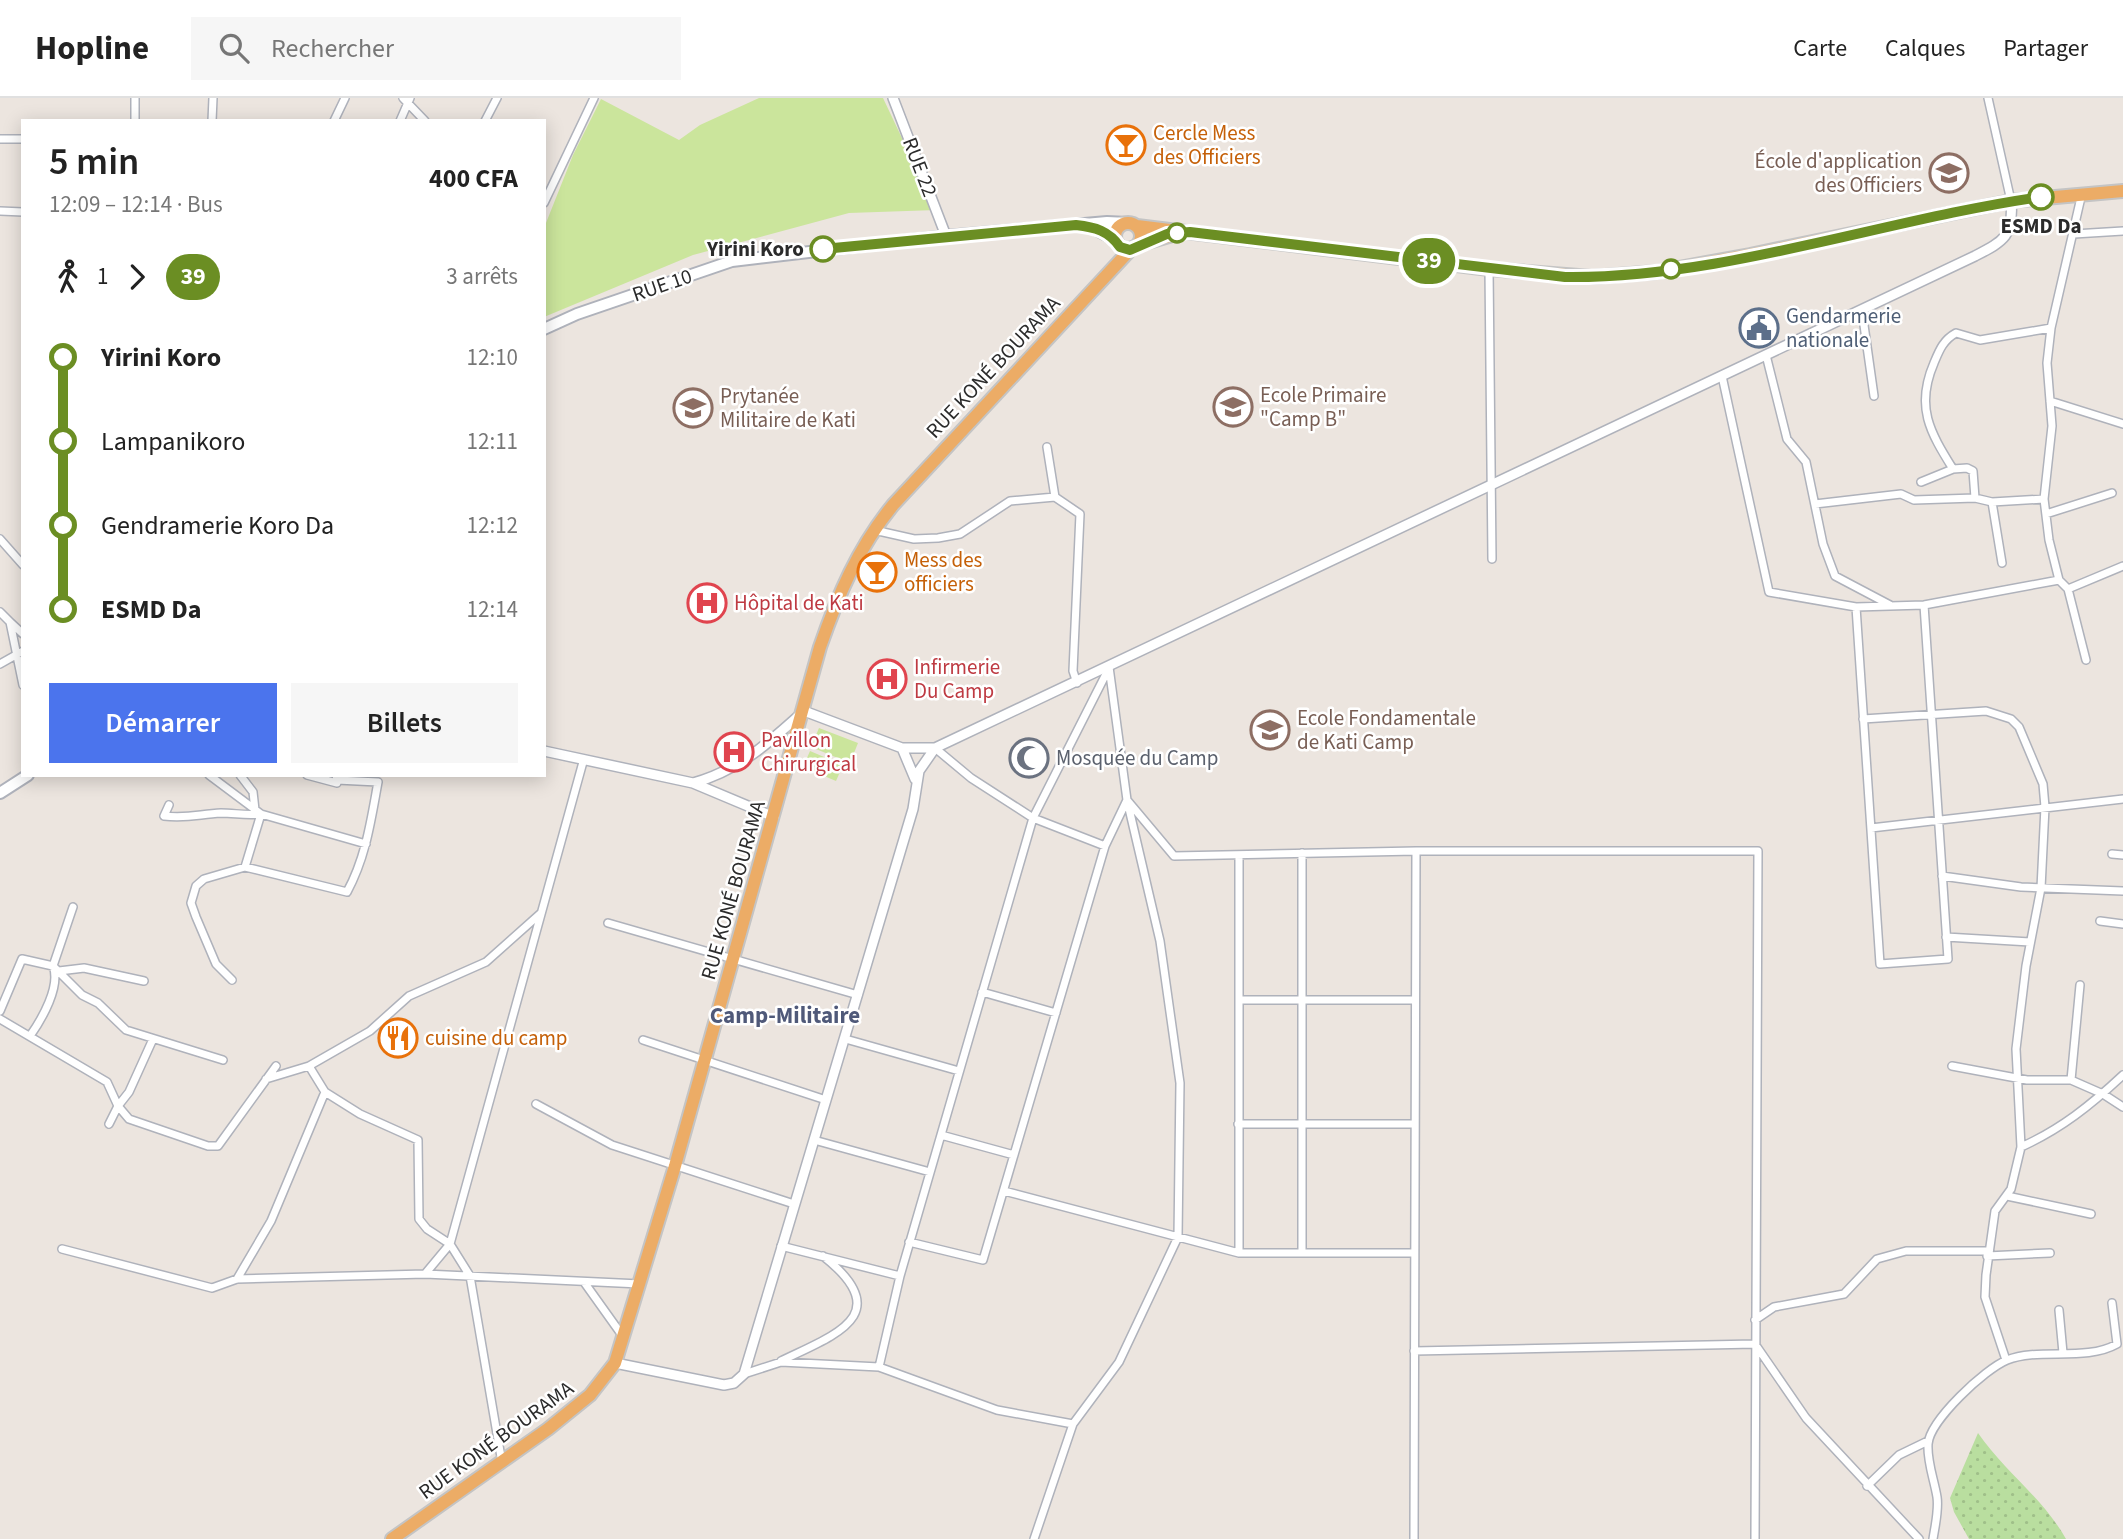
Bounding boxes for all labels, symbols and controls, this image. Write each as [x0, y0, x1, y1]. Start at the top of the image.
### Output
search box [191, 17, 681, 80]
text: Hopline [35, 25, 149, 72]
icon: search [215, 29, 253, 67]
text: Rechercher [271, 30, 394, 67]
text: Carte [1793, 31, 1847, 66]
text: Calques [1885, 31, 1965, 66]
text: Partager [2003, 31, 2088, 66]
place label: Cercle Mess des Officiers [1153, 118, 1261, 172]
bar icon: Cercle Mess des Officiers [1105, 124, 1147, 166]
street label: RUE 22 [895, 133, 945, 201]
text: 5 min [49, 135, 139, 189]
place label: École d'application des Officiers [1755, 146, 1922, 200]
school or university icon: École d'application des Officiers [1928, 152, 1970, 194]
text: 400 CFA [429, 160, 518, 197]
marker: ESMD Da [2028, 184, 2054, 210]
text: 12:09 – 12:14 · Bus [49, 188, 223, 221]
place label: ESMD Da [2000, 211, 2082, 241]
unlabelled marker [1167, 223, 1187, 243]
place label: Yirini Koro [706, 234, 804, 264]
marker: Yirini Koro [810, 236, 836, 262]
line badge: 39 [1398, 238, 1460, 284]
text: 39 [1416, 243, 1442, 278]
icon: walk [49, 258, 87, 296]
icon: forward [118, 258, 156, 296]
text: 39 [180, 259, 206, 294]
unlabelled marker [1661, 259, 1681, 279]
text: 1 [97, 260, 108, 293]
text: 3 arrêts [446, 260, 518, 293]
street label: RUE 10 [628, 261, 696, 309]
street label: RUE KONÉ BOURAMA [919, 289, 1067, 445]
place label: Gendarmerie nationale [1786, 301, 1901, 355]
public building icon: Gendarmerie nationale [1738, 307, 1780, 349]
text: Yirini Koro [101, 339, 221, 376]
text: 12:10 [467, 341, 518, 374]
place label: Ecole Primaire "Camp B" [1260, 380, 1386, 434]
place label: Prytanée Militaire de Kati [720, 381, 856, 435]
school or university icon: Ecole Primaire "Camp B" [1212, 386, 1254, 428]
school or university icon: Prytanée Militaire de Kati [672, 387, 714, 429]
text: Lampanikoro [101, 423, 245, 460]
text: 12:11 [467, 425, 518, 458]
text: Gendramerie Koro Da [101, 507, 334, 544]
text: 12:12 [467, 509, 518, 542]
place label: Mess des officiers [904, 545, 983, 599]
bar icon: Mess des officiers [856, 551, 898, 593]
hospital icon: Hôpital de Kati [686, 582, 728, 624]
place label: Hôpital de Kati [734, 588, 864, 618]
text: ESMD Da [101, 591, 201, 628]
text: 12:14 [467, 593, 518, 626]
place label: Infirmerie Du Camp [914, 652, 1000, 706]
hospital icon: Infirmerie Du Camp [866, 658, 908, 700]
button: Démarrer [49, 683, 277, 763]
button: Billets [291, 683, 518, 763]
place label: Ecole Fondamentale de Kati Camp [1297, 703, 1476, 757]
school or university icon: Ecole Fondamentale de Kati Camp [1249, 709, 1291, 751]
place label: Pavillon Chirurgical [761, 725, 856, 779]
hospital icon: Pavillon Chirurgical [713, 731, 755, 773]
mosque icon: Mosquée du Camp [1008, 737, 1050, 779]
place label: Mosquée du Camp [1056, 743, 1218, 773]
street label: RUE KONÉ BOURAMA [693, 796, 773, 983]
district label: Camp-Militaire [710, 999, 860, 1032]
restaurant icon: cuisine du camp [377, 1017, 419, 1059]
place label: cuisine du camp [425, 1023, 568, 1053]
street label: RUE KONÉ BOURAMA [412, 1373, 580, 1507]

